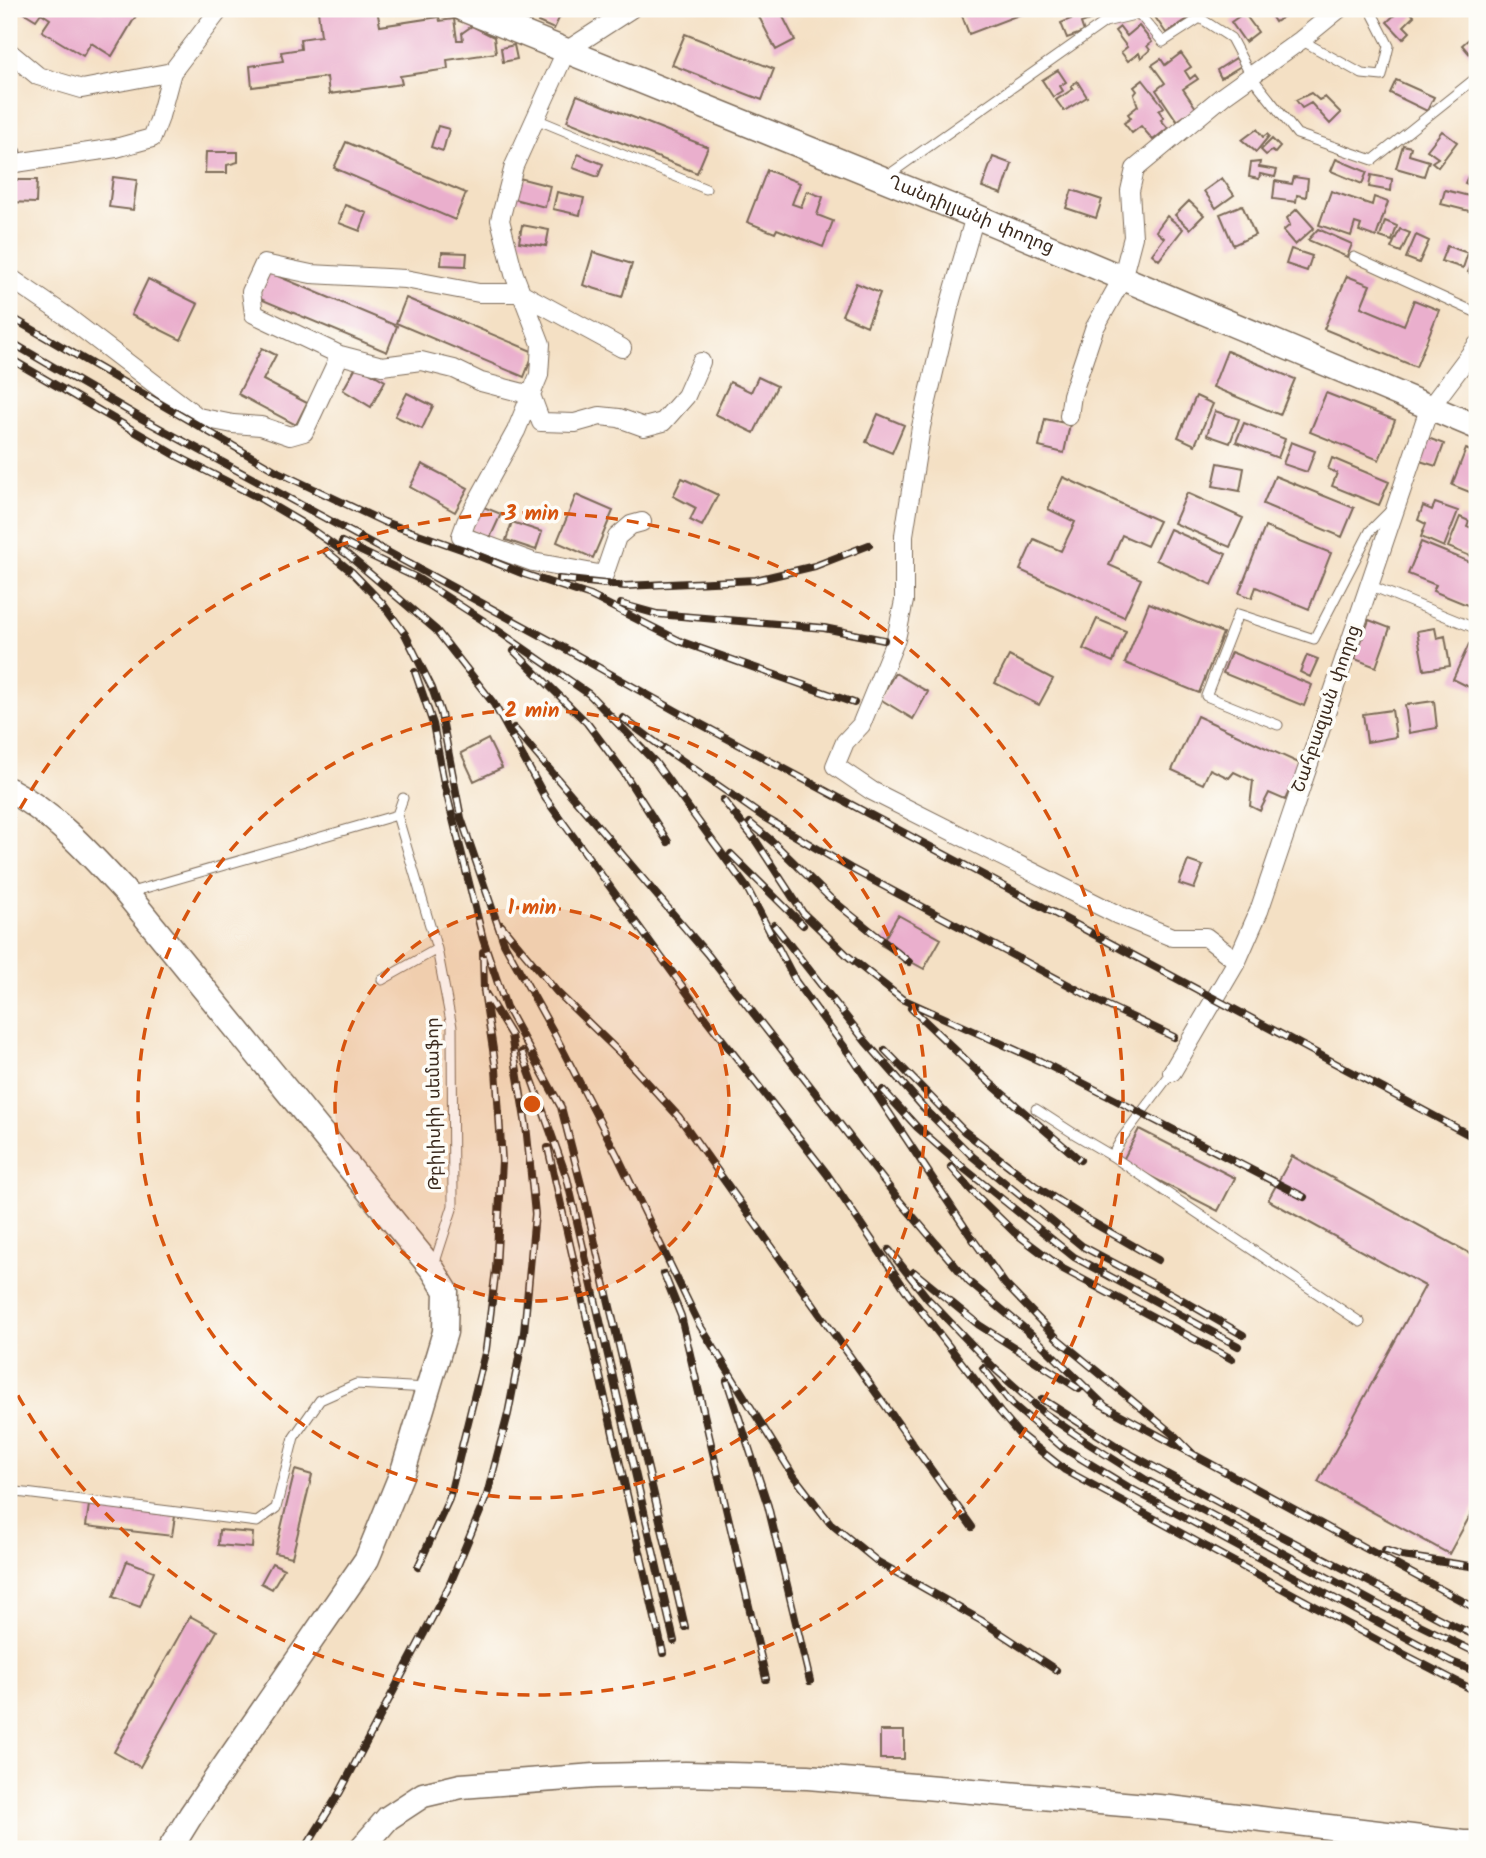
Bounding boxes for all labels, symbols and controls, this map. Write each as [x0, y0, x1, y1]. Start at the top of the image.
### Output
street label: Ղանդիլյանի փողոց [883, 168, 1059, 262]
text: 3 min [504, 498, 559, 531]
street label: Շահբազյան փողոց [1285, 621, 1369, 797]
text: 2 min [505, 695, 559, 728]
text: 1 min [508, 892, 556, 925]
street label: Թբիլիսիի սեմաֆոր [419, 1017, 451, 1191]
centre of rings [520, 1092, 544, 1116]

